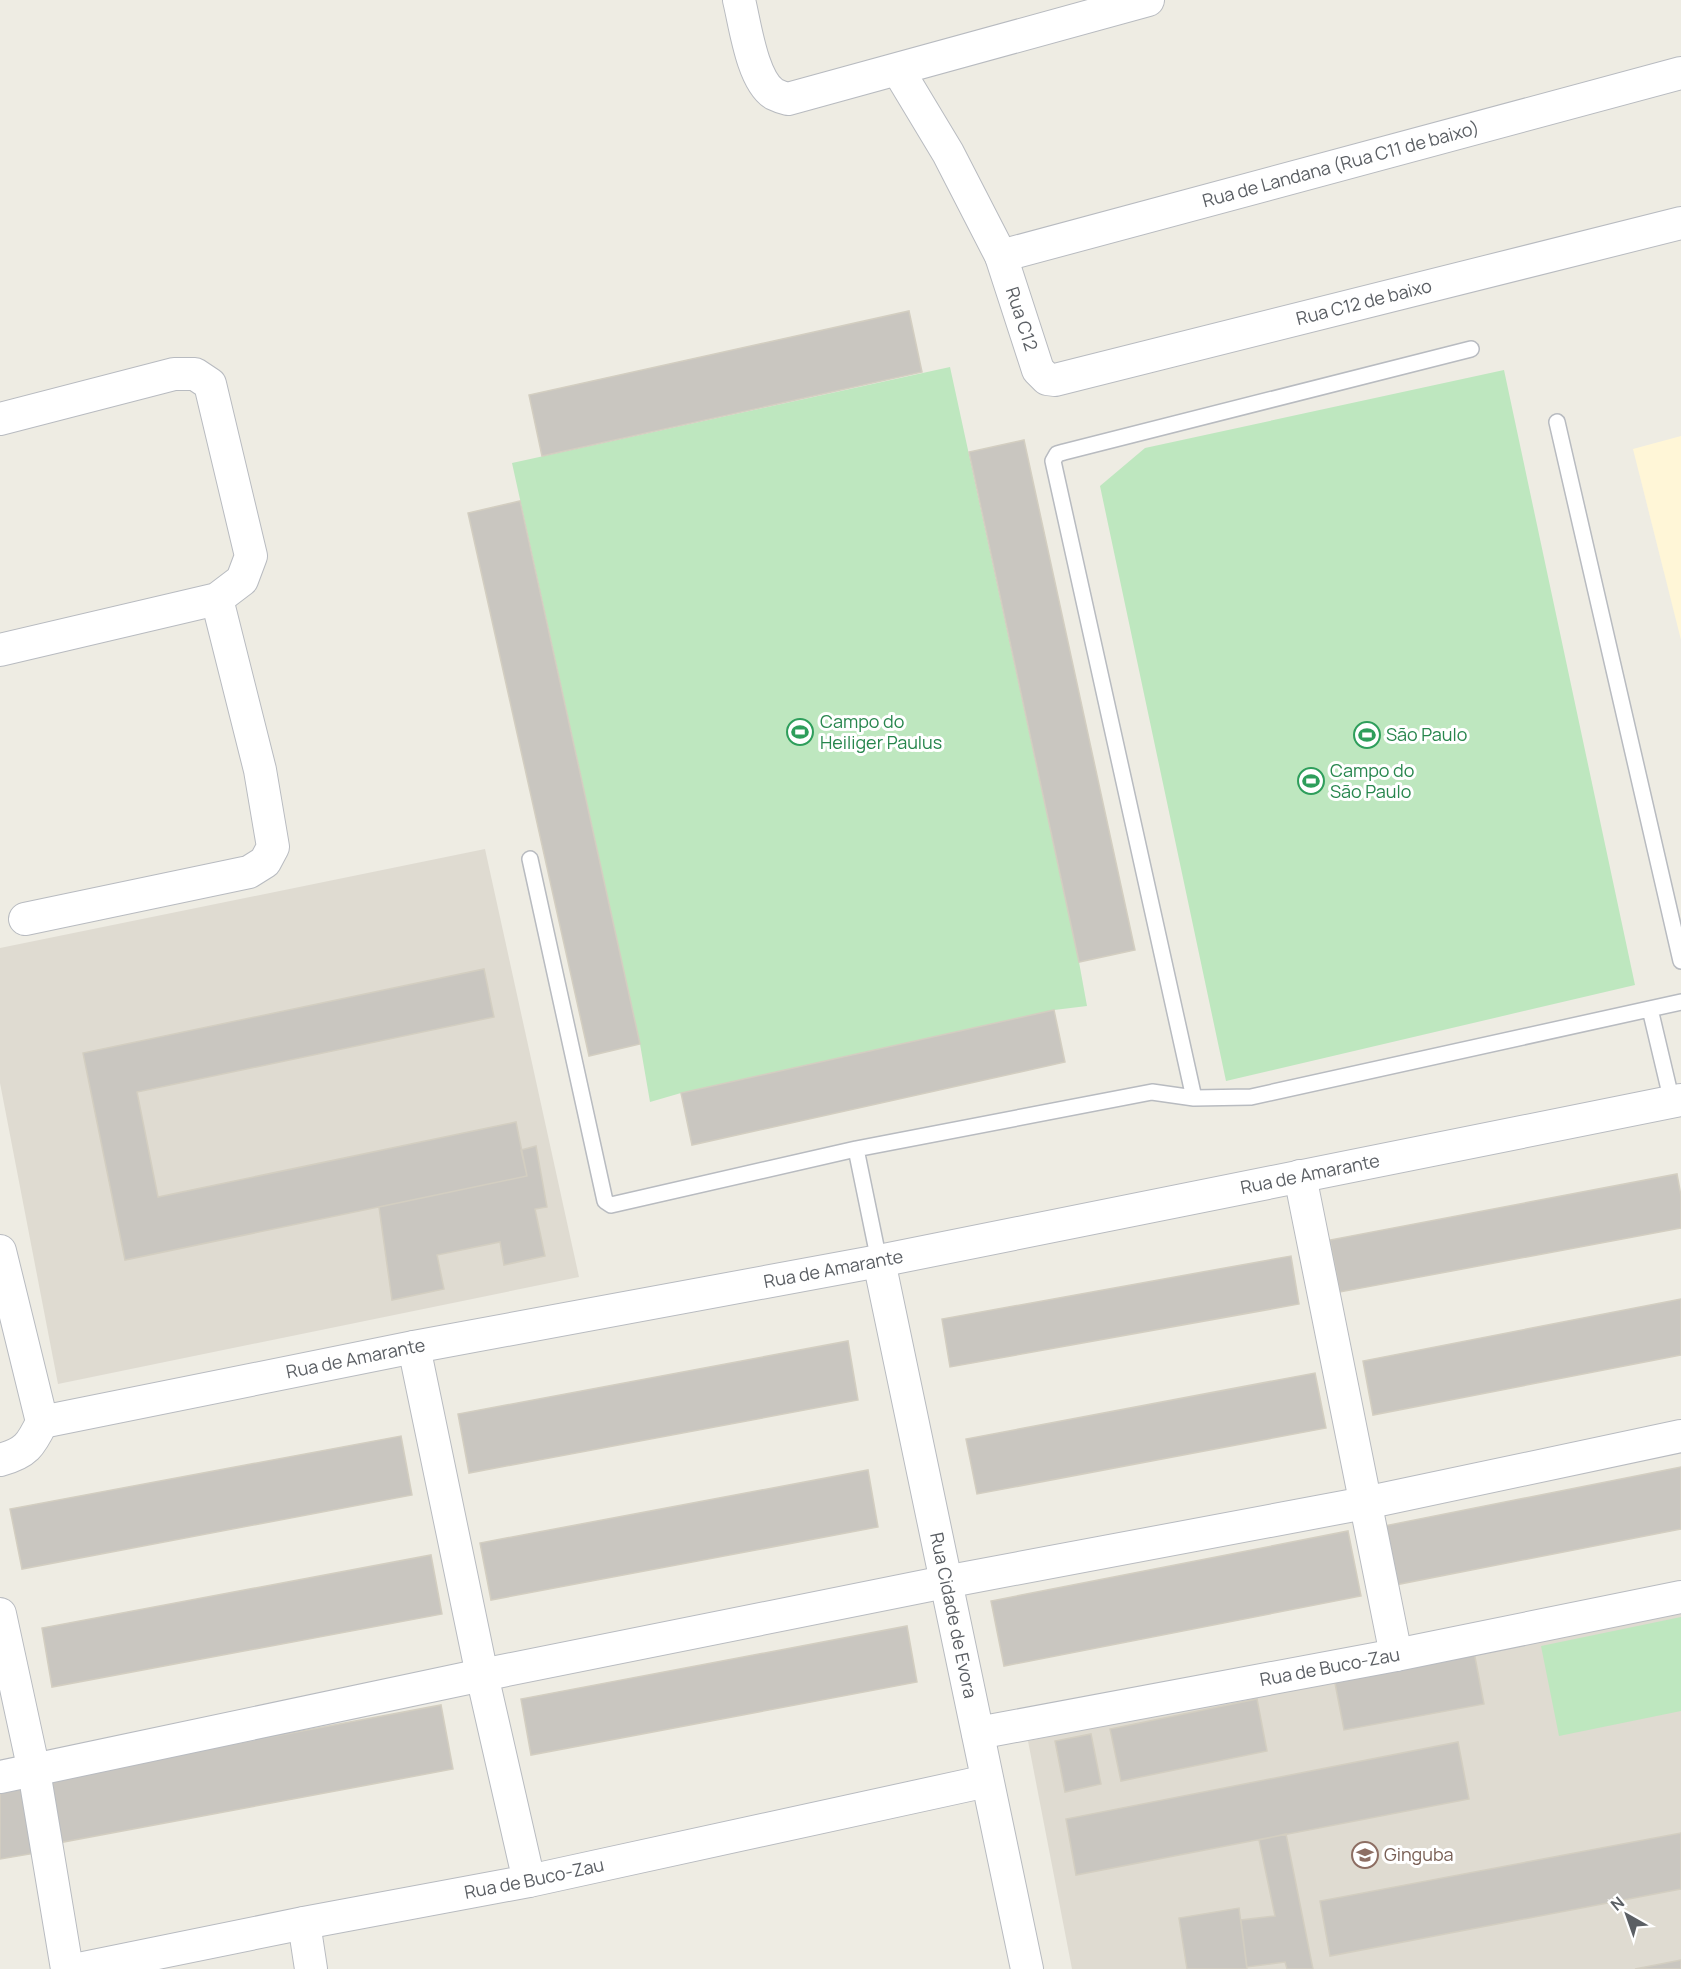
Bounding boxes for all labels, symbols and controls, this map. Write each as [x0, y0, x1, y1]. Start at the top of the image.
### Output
street label: Rua de Landana (Rua C11 de baixo) [1200, 115, 1482, 212]
street label: Rua C12 de baixo [1294, 273, 1434, 330]
street label: Rua C12 [1001, 284, 1044, 354]
place label: Campo do Heiliger Paulus [820, 709, 942, 754]
sports icon: Campo do Heiliger Paulus [785, 717, 815, 747]
sports icon: São Paulo [1352, 720, 1382, 750]
place label: São Paulo [1386, 722, 1467, 746]
place label: Campo do São Paulo [1330, 758, 1414, 803]
sports icon: Campo do São Paulo [1296, 766, 1326, 796]
street label: Rua de Amarante [1238, 1148, 1382, 1199]
street label: Rua de Amarante [762, 1243, 905, 1293]
street label: Rua de Amarante [284, 1332, 427, 1384]
street label: Rua Cidade de Evora [925, 1530, 983, 1700]
street label: Rua de Buco-Zau [1258, 1642, 1402, 1691]
school or university icon: Ginguba [1350, 1840, 1380, 1870]
place label: Ginguba [1384, 1842, 1454, 1866]
street label: Rua de Buco-Zau [462, 1852, 606, 1904]
north arrow [1597, 1885, 1657, 1945]
text: N [1606, 1891, 1629, 1916]

